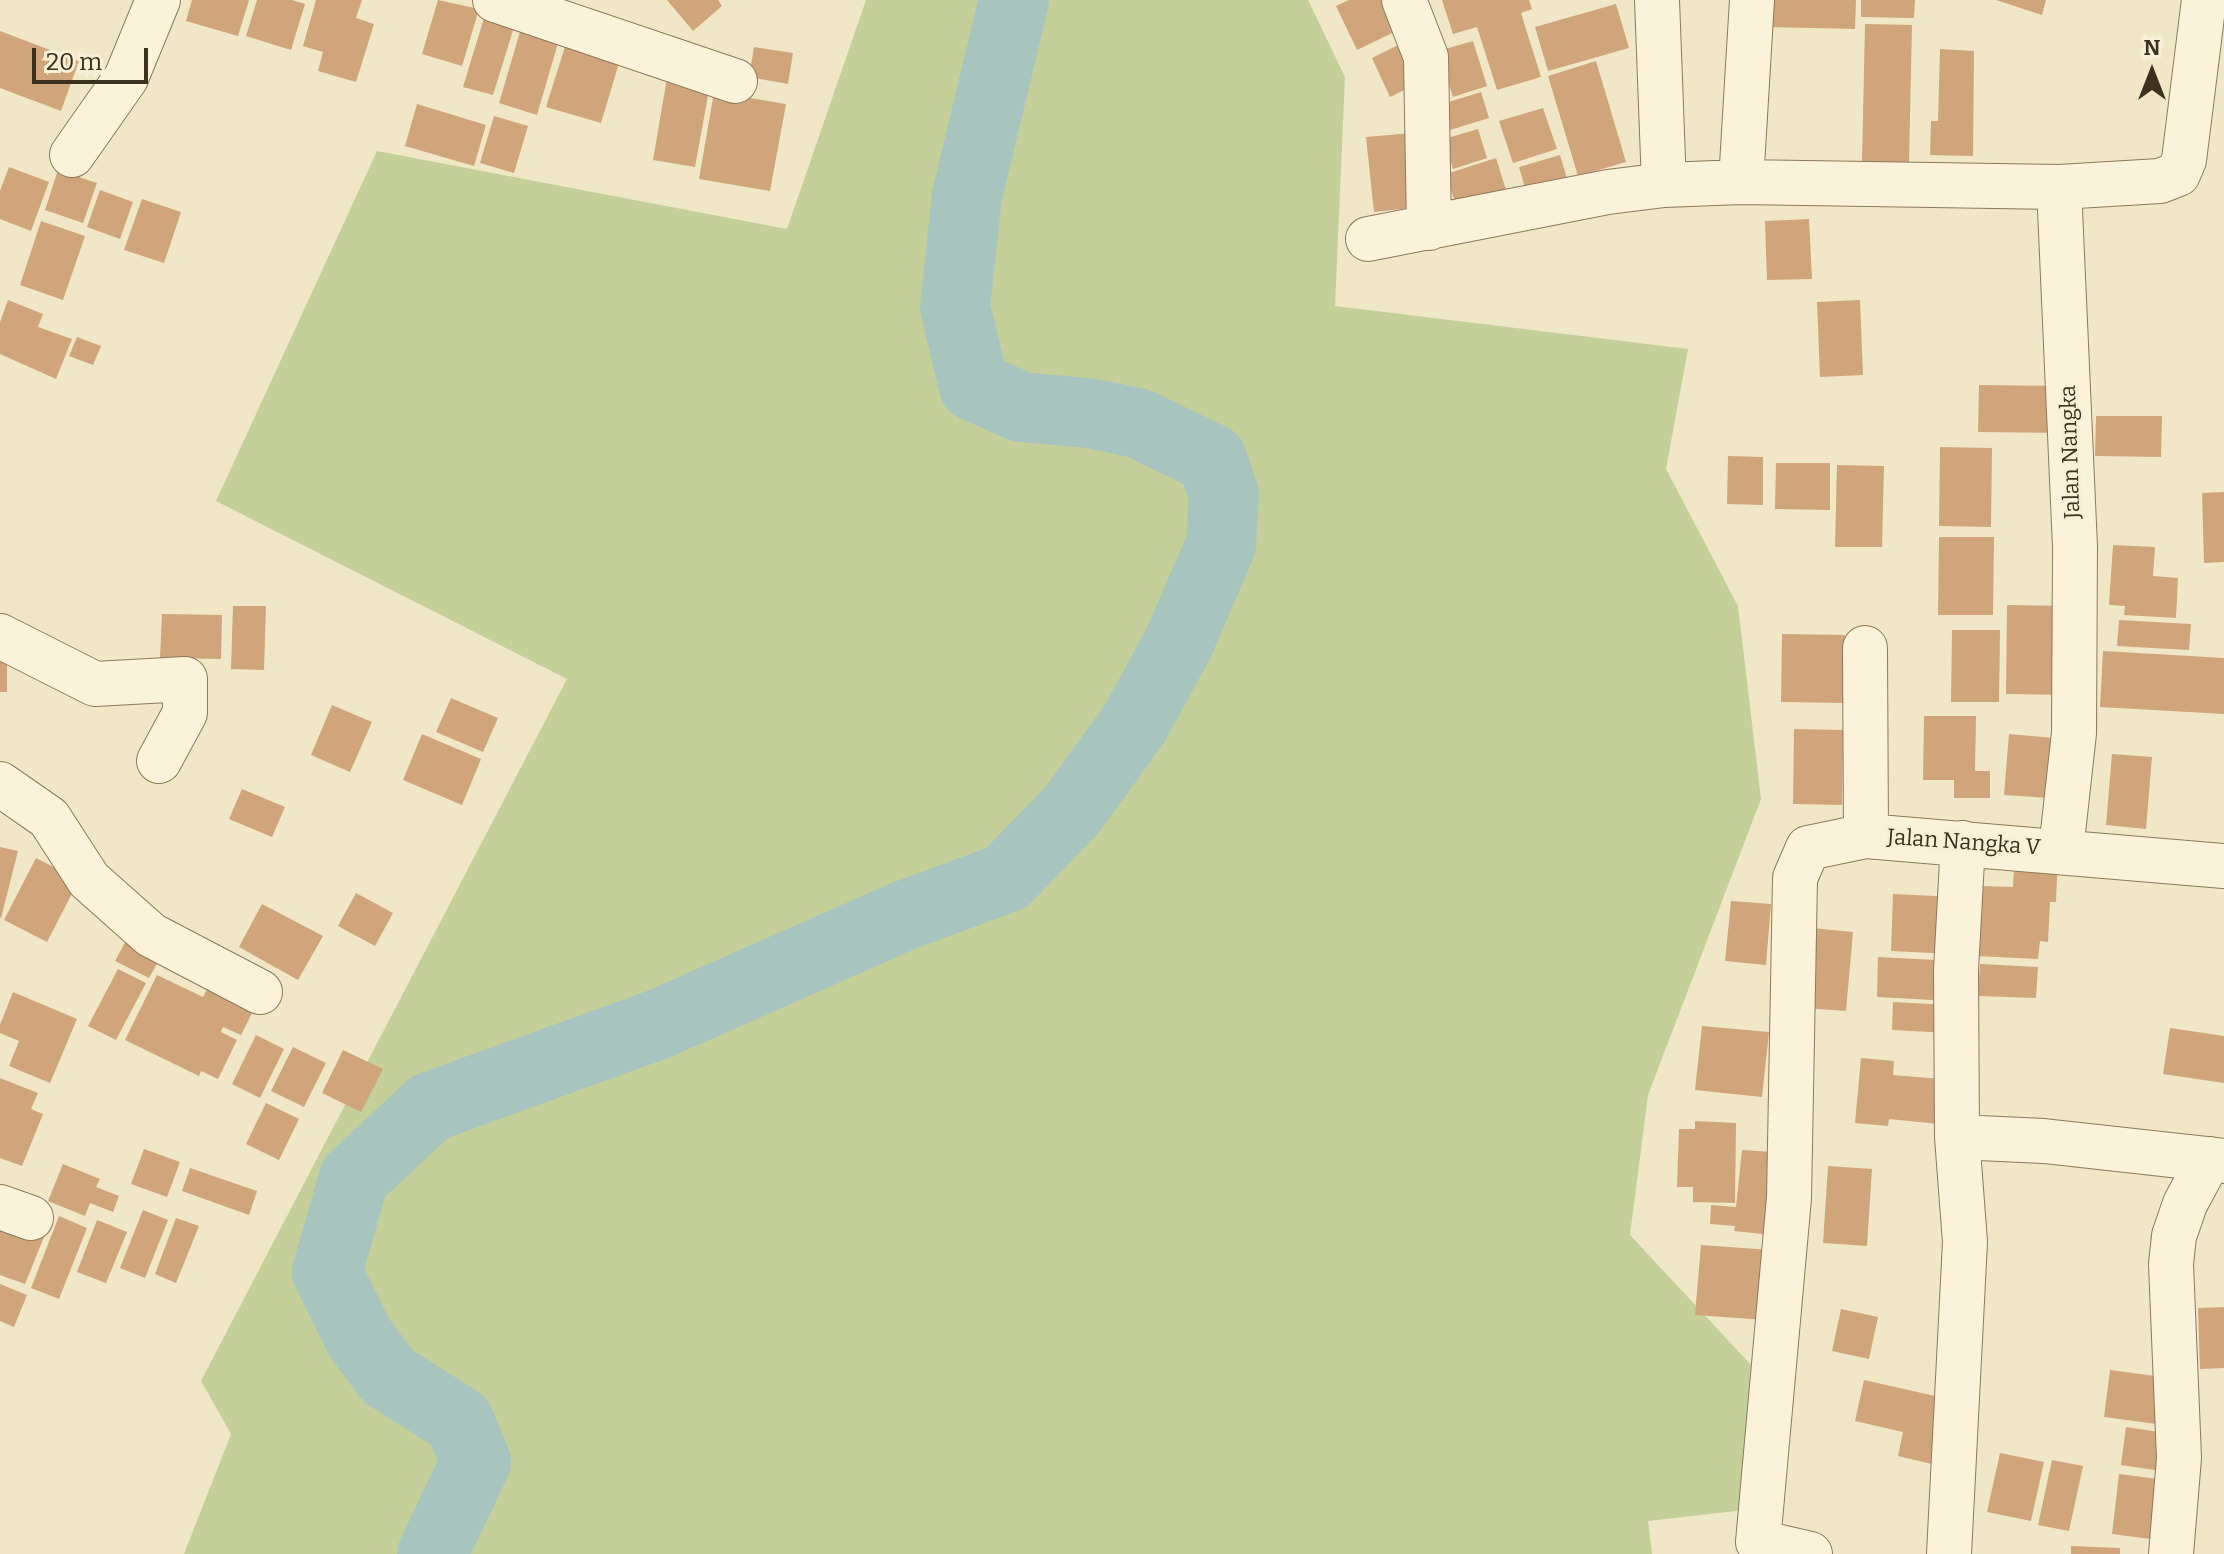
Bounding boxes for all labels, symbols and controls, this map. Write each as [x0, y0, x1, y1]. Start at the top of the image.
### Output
scale bar [36, 32, 152, 82]
north arrow [2112, 32, 2192, 112]
text: N [2144, 34, 2160, 61]
text: 20 m [46, 48, 102, 76]
street label: Jalan Nangka [2055, 385, 2087, 519]
street label: Jalan Nangka V [1886, 824, 2042, 862]

